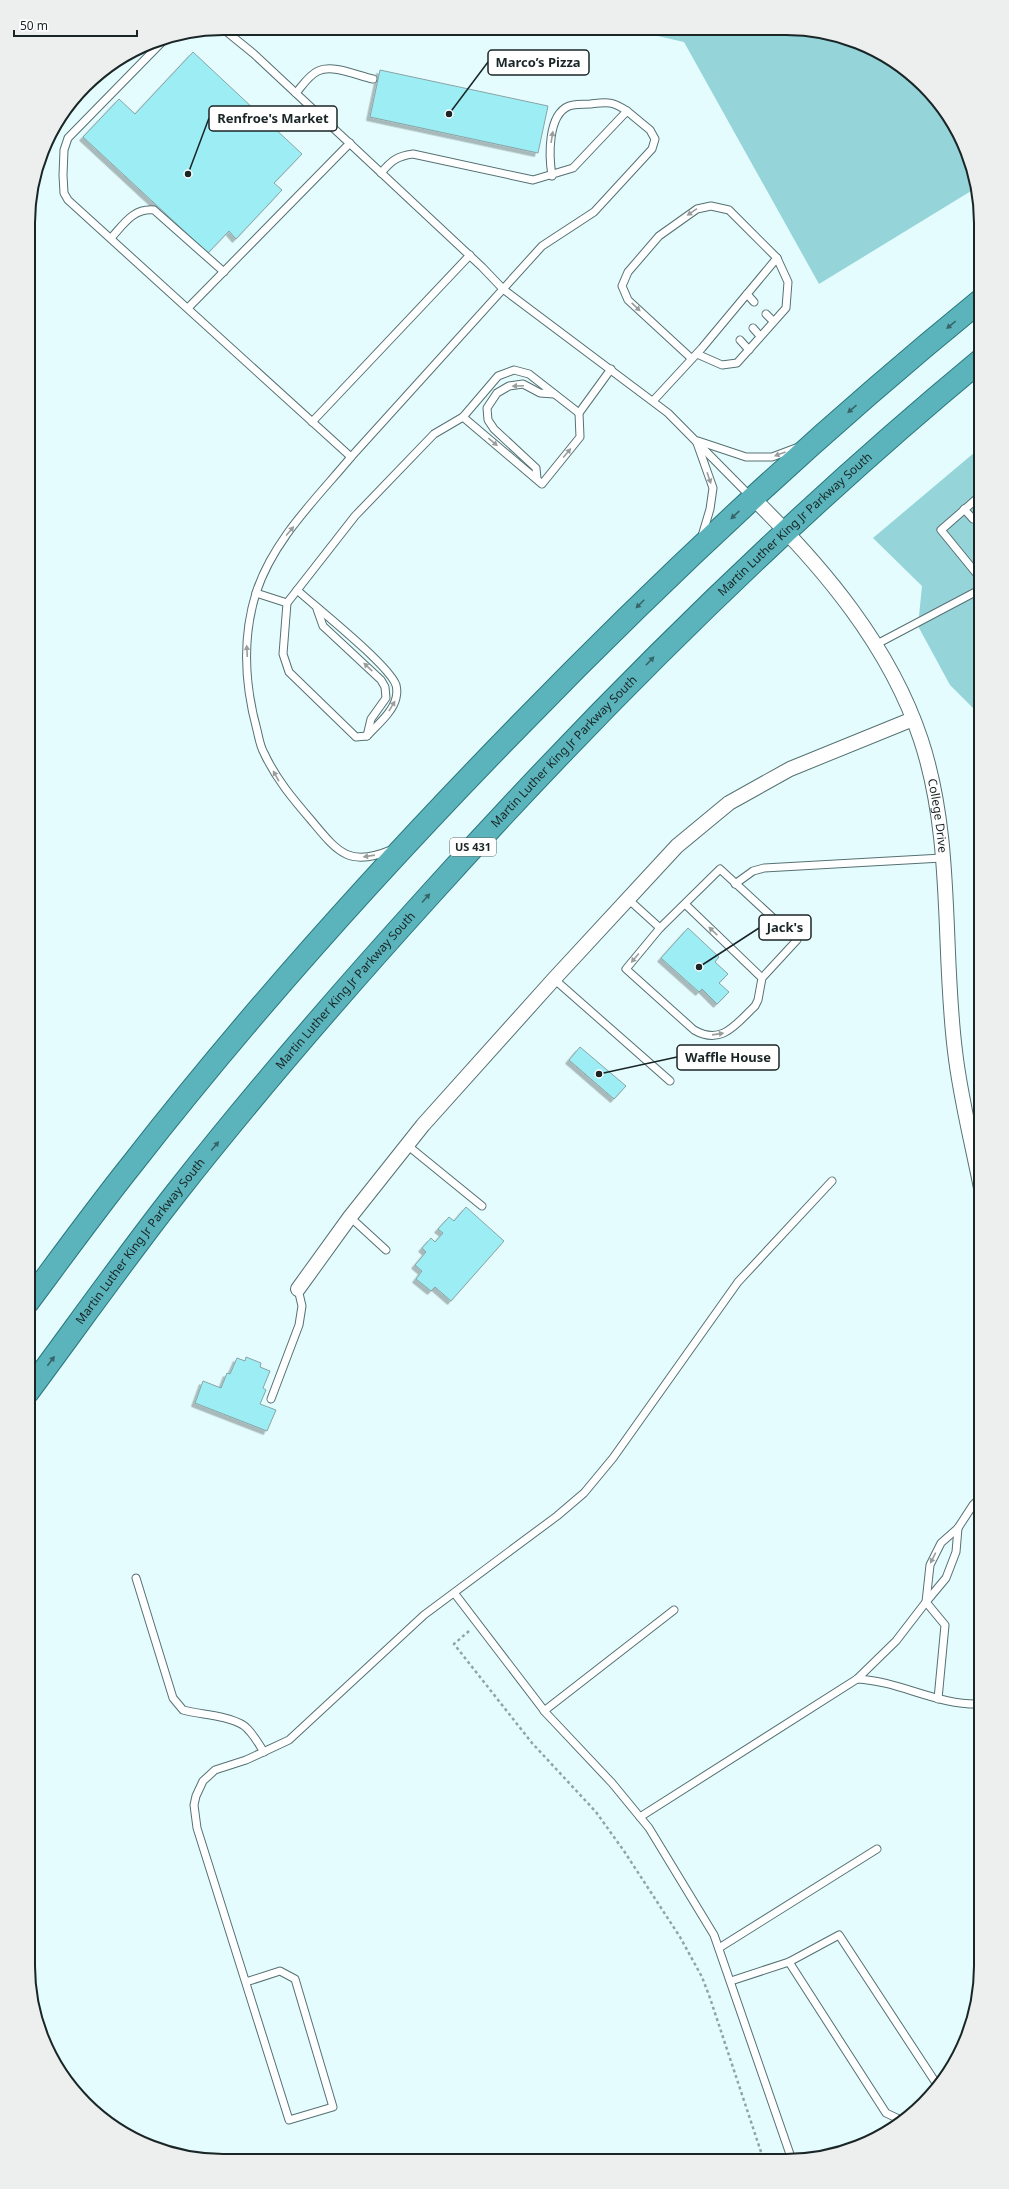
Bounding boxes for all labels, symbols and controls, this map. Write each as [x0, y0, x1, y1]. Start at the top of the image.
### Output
scale bar [14, 12, 137, 38]
text: 50 m [20, 17, 48, 34]
callout: Marco’s Pizza [488, 50, 589, 75]
text: Marco’s Pizza [495, 53, 581, 71]
callout: Renfroe's Market [209, 106, 337, 131]
text: Renfroe's Market [217, 109, 329, 127]
one-way arrow [549, 131, 555, 144]
one-way arrow [687, 208, 697, 216]
one-way arrow [631, 303, 641, 312]
one-way arrow [945, 320, 956, 329]
one-way arrow [511, 382, 524, 389]
one-way arrow [847, 405, 857, 414]
one-way arrow [487, 437, 498, 446]
one-way arrow [563, 448, 572, 459]
street label: Martin Luther King Jr Parkway South [714, 448, 875, 600]
one-way arrow [773, 452, 785, 458]
one-way arrow [706, 472, 712, 484]
one-way arrow [730, 510, 740, 520]
one-way arrow [285, 526, 294, 537]
one-way arrow [635, 599, 645, 609]
one-way arrow [243, 645, 250, 657]
one-way arrow [645, 656, 655, 666]
one-way arrow [363, 663, 373, 672]
street label: Martin Luther King Jr Parkway South [487, 671, 641, 831]
one-way arrow [388, 700, 395, 712]
one-way arrow [273, 770, 280, 782]
street label: College Drive [924, 777, 952, 854]
road number: US 431 [450, 838, 496, 856]
one-way arrow [363, 853, 376, 859]
one-way arrow [422, 893, 431, 903]
street label: Martin Luther King Jr Parkway South [271, 908, 419, 1073]
callout: Jack's [759, 915, 811, 940]
text: Jack's [766, 918, 803, 936]
one-way arrow [708, 927, 718, 936]
one-way arrow [630, 953, 639, 964]
one-way arrow [712, 1031, 724, 1038]
callout: Waffle House [677, 1045, 779, 1070]
text: Waffle House [685, 1048, 771, 1066]
one-way arrow [210, 1140, 219, 1151]
street label: Martin Luther King Jr Parkway South [71, 1154, 209, 1328]
one-way arrow [47, 1355, 56, 1366]
one-way arrow [930, 1552, 937, 1564]

